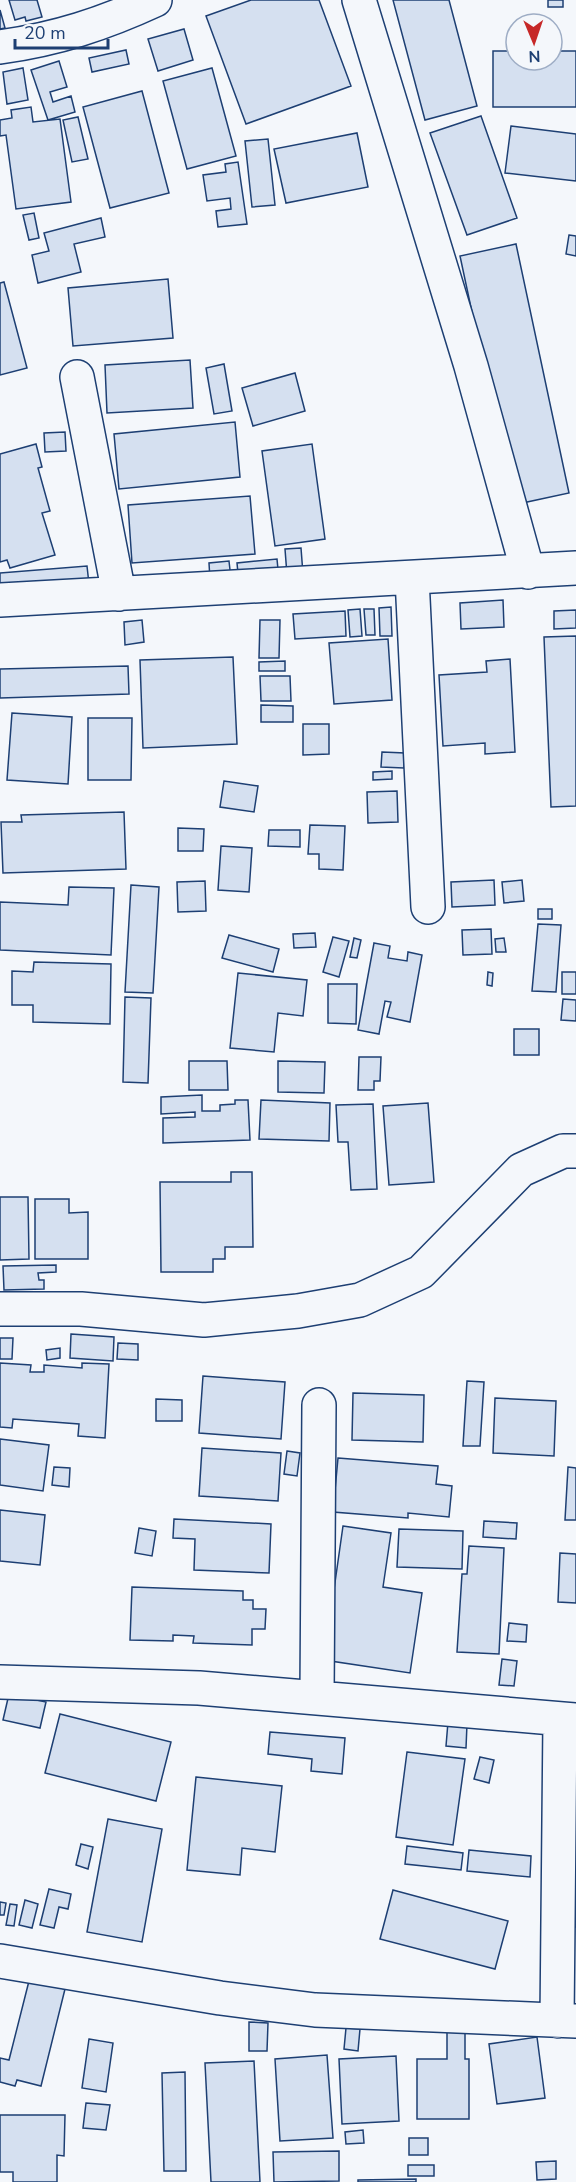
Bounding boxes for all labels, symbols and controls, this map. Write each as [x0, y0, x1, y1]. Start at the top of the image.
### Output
scale bar [15, 12, 108, 50]
north arrow [504, 12, 564, 72]
text: 20 m [24, 21, 66, 45]
text: N [528, 45, 541, 67]

